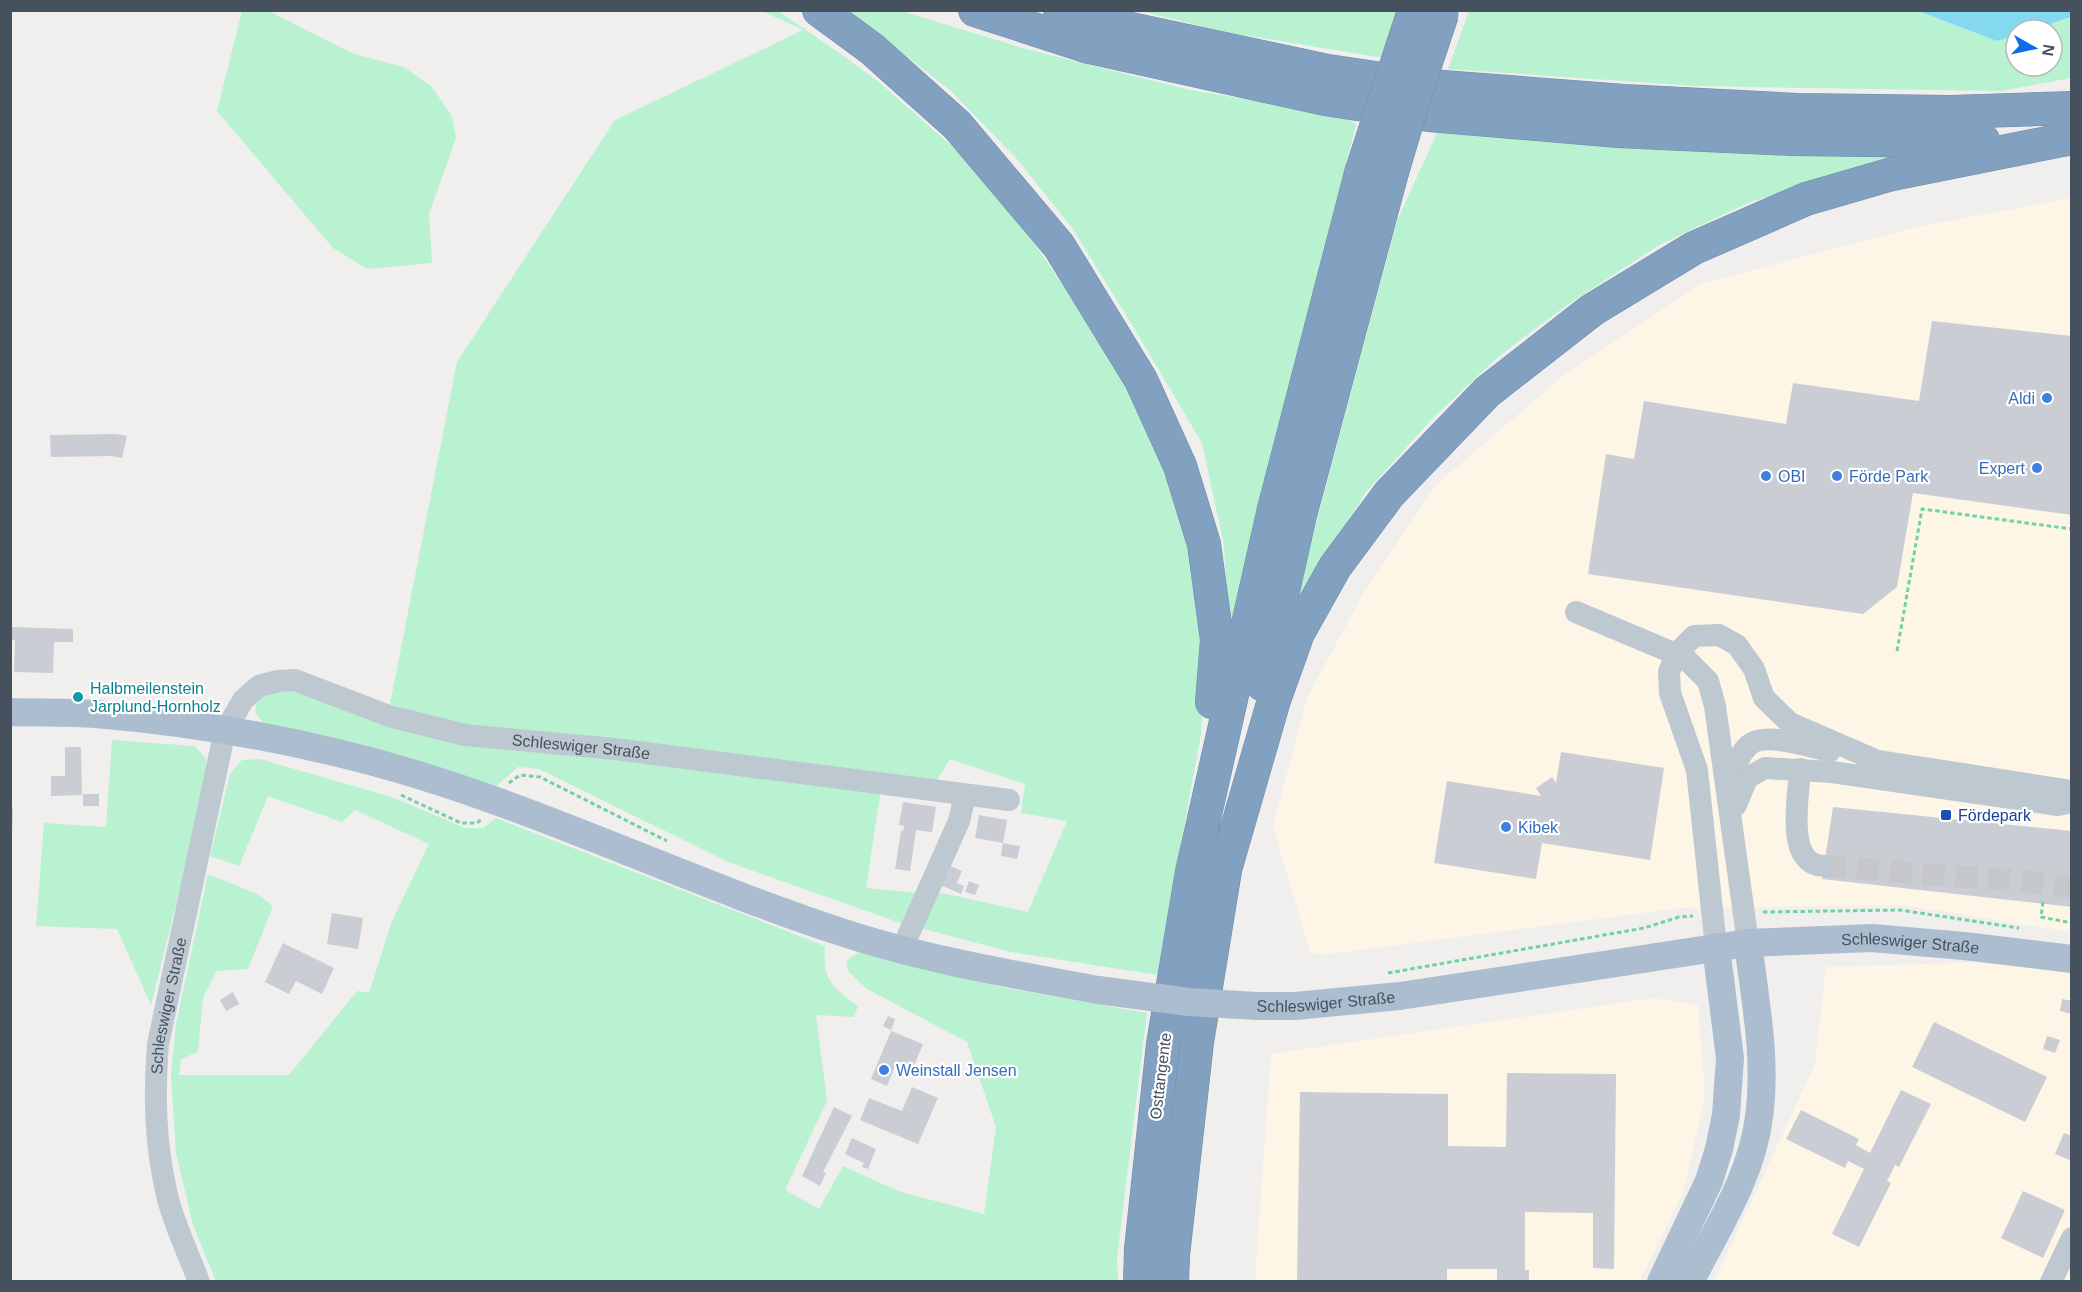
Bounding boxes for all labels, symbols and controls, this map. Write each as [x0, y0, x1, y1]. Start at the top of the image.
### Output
north arrow [2004, 18, 2064, 78]
text: N [2039, 43, 2058, 57]
place label: Aldi [2008, 390, 2035, 407]
marker: Aldi [2040, 391, 2054, 405]
place label: Expert [1979, 460, 2026, 477]
marker: Expert [2030, 461, 2044, 475]
place label: OBI [1778, 468, 1806, 485]
place label: Förde Park [1849, 468, 1929, 485]
marker: OBI [1759, 469, 1773, 483]
marker: Förde Park [1830, 469, 1844, 483]
place label: Halbmeilenstein Jarplund-Hornholz [90, 680, 221, 715]
marker: Halbmeilenstein Jarplund-Hornholz [71, 690, 85, 704]
street label: Schleswiger Straße [511, 731, 651, 762]
place label: Fördepark [1958, 807, 2032, 824]
marker: Fördepark [1939, 808, 1953, 822]
place label: Kibek [1518, 819, 1559, 836]
marker: Kibek [1499, 820, 1513, 834]
street label: Schleswiger Straße [1841, 930, 1980, 957]
street label: Schleswiger Straße [148, 936, 190, 1075]
street label: Schleswiger Straße [1257, 989, 1396, 1015]
street label: Osttangente [1147, 1032, 1174, 1120]
place label: Weinstall Jensen [896, 1062, 1017, 1079]
marker: Weinstall Jensen [877, 1063, 891, 1077]

